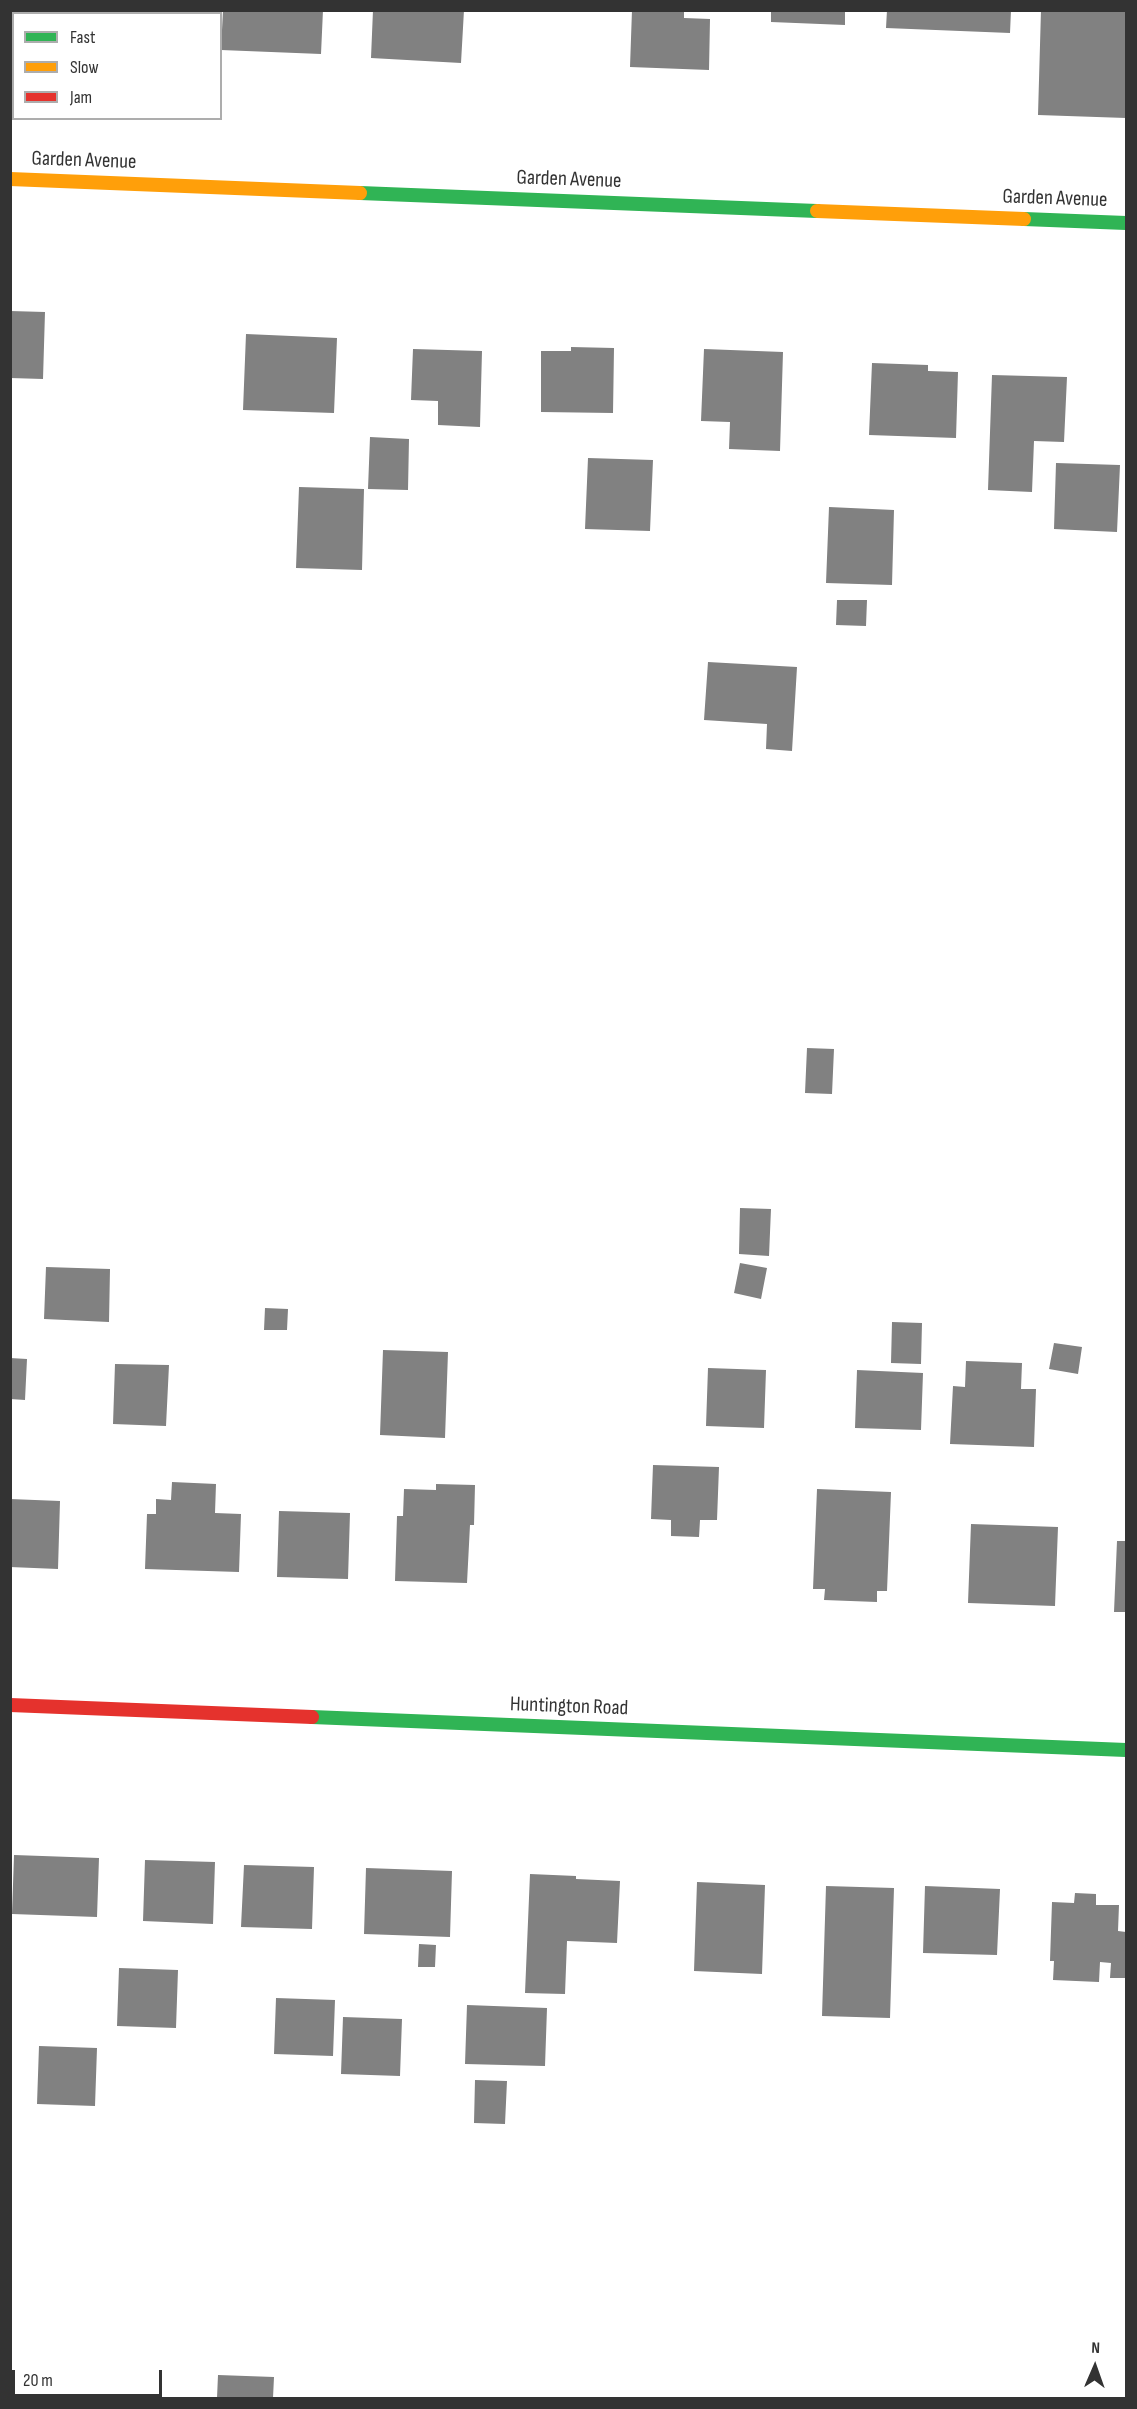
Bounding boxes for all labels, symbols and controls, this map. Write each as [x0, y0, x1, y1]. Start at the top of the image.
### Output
legend [12, 12, 222, 120]
text: Fast [70, 27, 95, 48]
text: Slow [70, 57, 99, 78]
text: Jam [70, 87, 92, 108]
street label: Garden Avenue [31, 147, 137, 175]
street label: Garden Avenue [516, 166, 622, 194]
street label: Garden Avenue [1002, 185, 1108, 213]
street label: Huntington Road [509, 1692, 629, 1722]
north arrow [1065, 2337, 1125, 2397]
text: N [1091, 2339, 1100, 2358]
scale bar [15, 2358, 165, 2396]
text: 20 m [23, 2370, 53, 2391]

